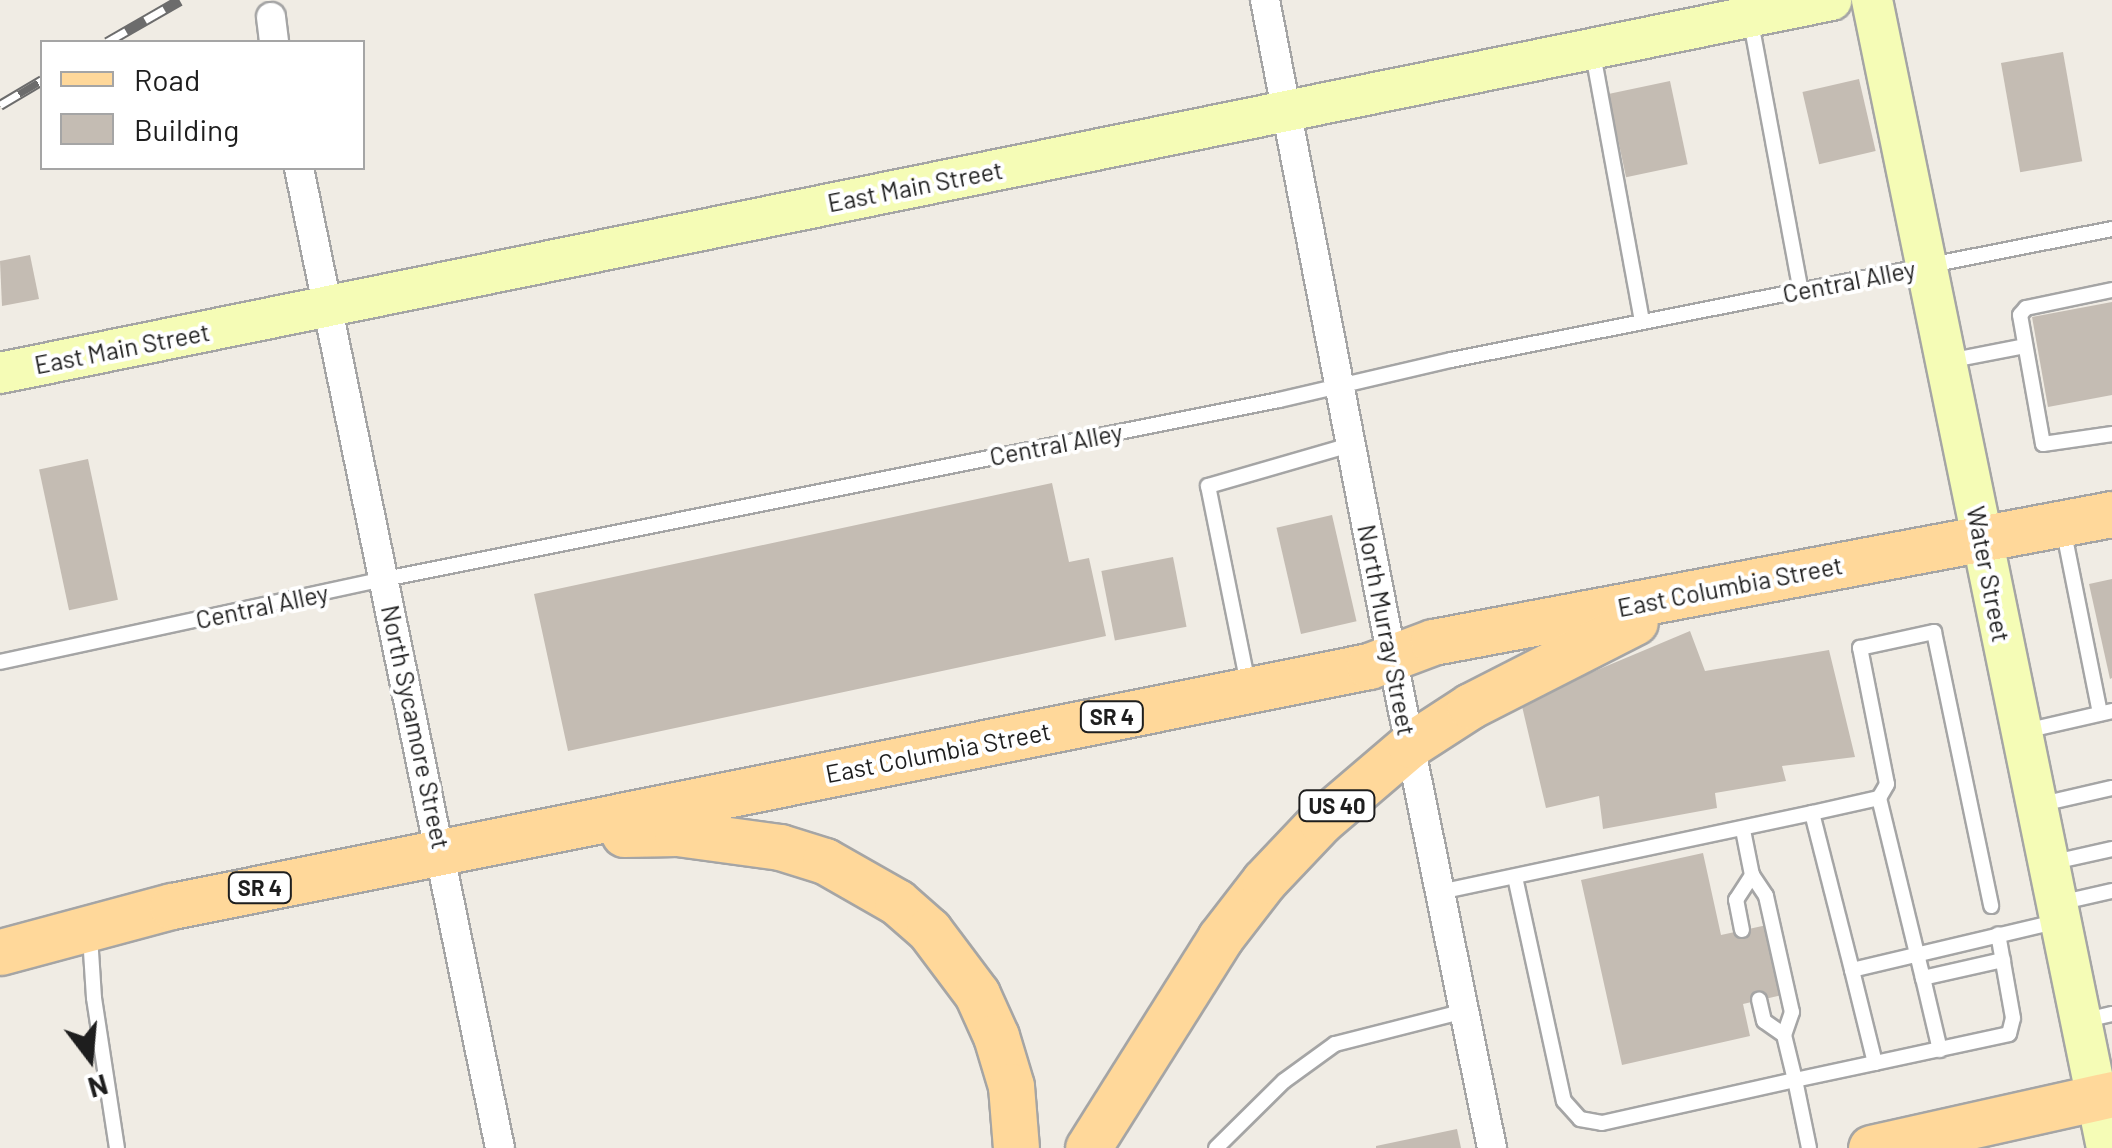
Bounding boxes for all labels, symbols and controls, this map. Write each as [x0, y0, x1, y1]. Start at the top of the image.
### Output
legend [40, 40, 365, 170]
text: Road [134, 61, 200, 97]
text: Building [134, 111, 239, 147]
street label: East Main Street [825, 154, 1005, 218]
street label: Central Alley [1780, 253, 1918, 309]
street label: East Main Street [32, 316, 212, 380]
street label: Central Alley [987, 416, 1125, 472]
street label: Water Street [1961, 503, 2017, 645]
street label: North Murray Street [1352, 522, 1422, 738]
street label: East Columbia Street [1615, 549, 1845, 623]
street label: Central Alley [193, 577, 331, 635]
street label: North Sycamore Street [375, 602, 457, 852]
road number: SR 4 [1080, 700, 1144, 734]
street label: East Columbia Street [823, 715, 1053, 789]
road number: US 40 [1297, 789, 1377, 823]
road number: SR 4 [228, 871, 292, 905]
north arrow [40, 1008, 140, 1108]
text: N [85, 1068, 112, 1106]

